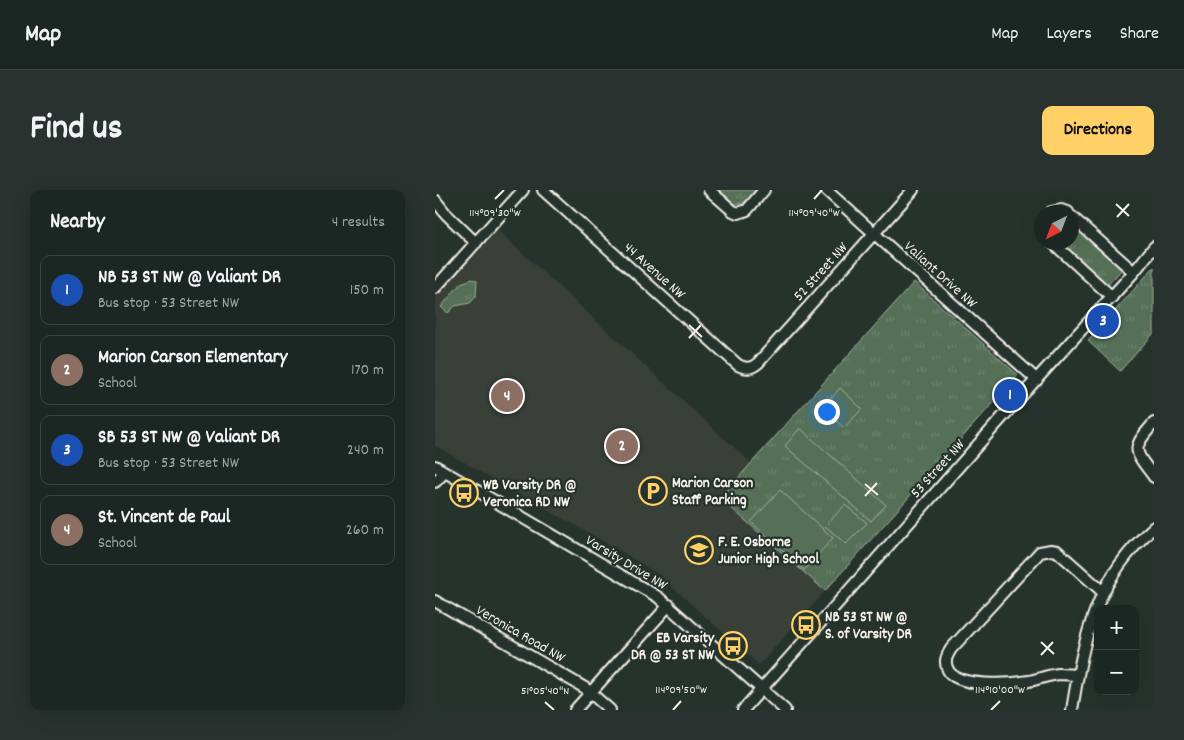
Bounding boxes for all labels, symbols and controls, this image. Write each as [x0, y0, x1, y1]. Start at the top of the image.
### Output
text: Map [25, 18, 61, 52]
text: Map [991, 22, 1018, 47]
text: Layers [1046, 22, 1092, 47]
text: Share [1120, 22, 1159, 47]
text: Find us [30, 105, 122, 155]
button: Directions [1042, 106, 1154, 155]
text: 114°09'30"W [469, 205, 521, 222]
text: 114°09'40"W [788, 205, 840, 222]
north arrow [1034, 205, 1079, 250]
text: Nearby [50, 208, 105, 238]
text: 4 results [332, 211, 385, 234]
street label: Valiant Drive NW [898, 237, 981, 315]
street label: 44 Avenue NW [618, 238, 690, 305]
street label: 52 Street NW [789, 238, 854, 307]
text: NB 53 ST NW @ Valiant DR [98, 265, 281, 292]
text: 1 [65, 279, 69, 302]
text: 150 m [350, 279, 384, 302]
text: Bus stop · 53 Street NW [98, 292, 239, 315]
pin: 3 [1087, 302, 1119, 340]
text: Marion Carson Elementary [98, 345, 287, 372]
text: 2 [64, 359, 71, 382]
text: 170 m [351, 359, 384, 382]
text: School [98, 372, 137, 395]
pin: 1 [994, 376, 1026, 414]
pin: 4 [491, 377, 523, 415]
your location [814, 399, 840, 425]
text: SB 53 ST NW @ Valiant DR [98, 425, 280, 452]
pin: 2 [606, 427, 638, 465]
street label: 53 Street NW [906, 435, 971, 504]
text: 3 [63, 439, 71, 462]
text: 240 m [347, 439, 384, 462]
text: Bus stop · 53 Street NW [98, 452, 239, 475]
place label: Marion Carson Staff Parking [672, 473, 753, 512]
place label: WB Varsity DR @ Veronica RD NW [483, 475, 577, 514]
parking icon: Marion Carson Staff Parking [638, 476, 668, 506]
bus stop icon: WB Varsity DR @ Veronica RD NW [449, 478, 479, 508]
text: St. Vincent de Paul [98, 505, 230, 532]
text: 4 [64, 519, 70, 542]
text: 260 m [346, 519, 384, 542]
street label: Varsity Drive NW [581, 531, 672, 597]
text: School [98, 532, 137, 555]
place label: F. E. Osborne Junior High School [718, 532, 819, 571]
school or university icon: F. E. Osborne Junior High School [684, 535, 714, 565]
street label: Veronica Road NW [471, 600, 569, 669]
map controls [1094, 605, 1139, 695]
button: + [1094, 605, 1139, 650]
place label: NB 53 ST NW @ S. of Varsity DR [825, 607, 912, 646]
bus stop icon: NB 53 ST NW @ S. of Varsity DR [791, 610, 821, 640]
place label: EB Varsity DR @ 53 ST NW [631, 628, 715, 667]
bus stop icon: EB Varsity DR @ 53 ST NW [718, 631, 748, 661]
button: − [1094, 650, 1139, 695]
text: 114°09'50"W [655, 682, 707, 699]
text: 114°10'00"W [975, 682, 1025, 699]
text: 51°05'40"N [521, 683, 569, 700]

